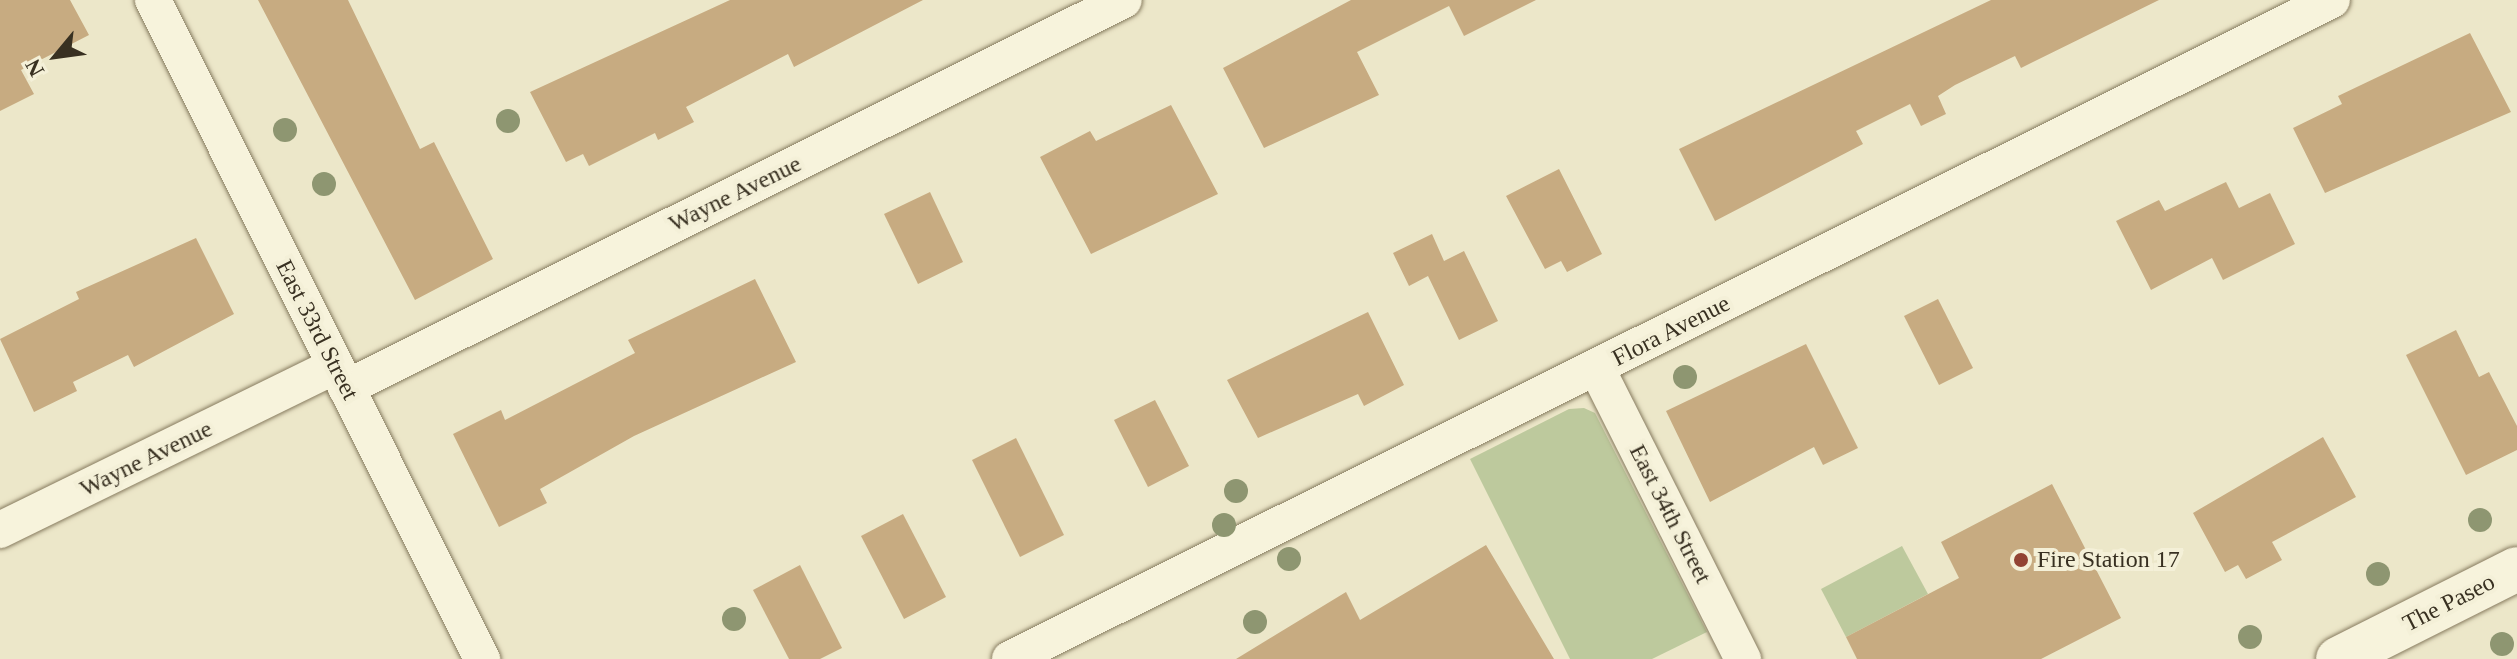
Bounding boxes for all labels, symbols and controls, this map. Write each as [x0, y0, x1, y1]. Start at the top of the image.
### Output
north arrow [16, 16, 96, 96]
text: N [20, 55, 49, 81]
street label: Wayne Avenue [664, 149, 806, 239]
street label: East 33rd Street [269, 255, 365, 405]
street label: Flora Avenue [1607, 289, 1735, 373]
street label: Wayne Avenue [75, 414, 217, 504]
street label: East 34th Street [1623, 440, 1717, 588]
place label: Fire Station 17 [2037, 546, 2180, 574]
marker: Fire Station 17 [2012, 551, 2030, 569]
street label: The Paseo [2398, 568, 2500, 638]

